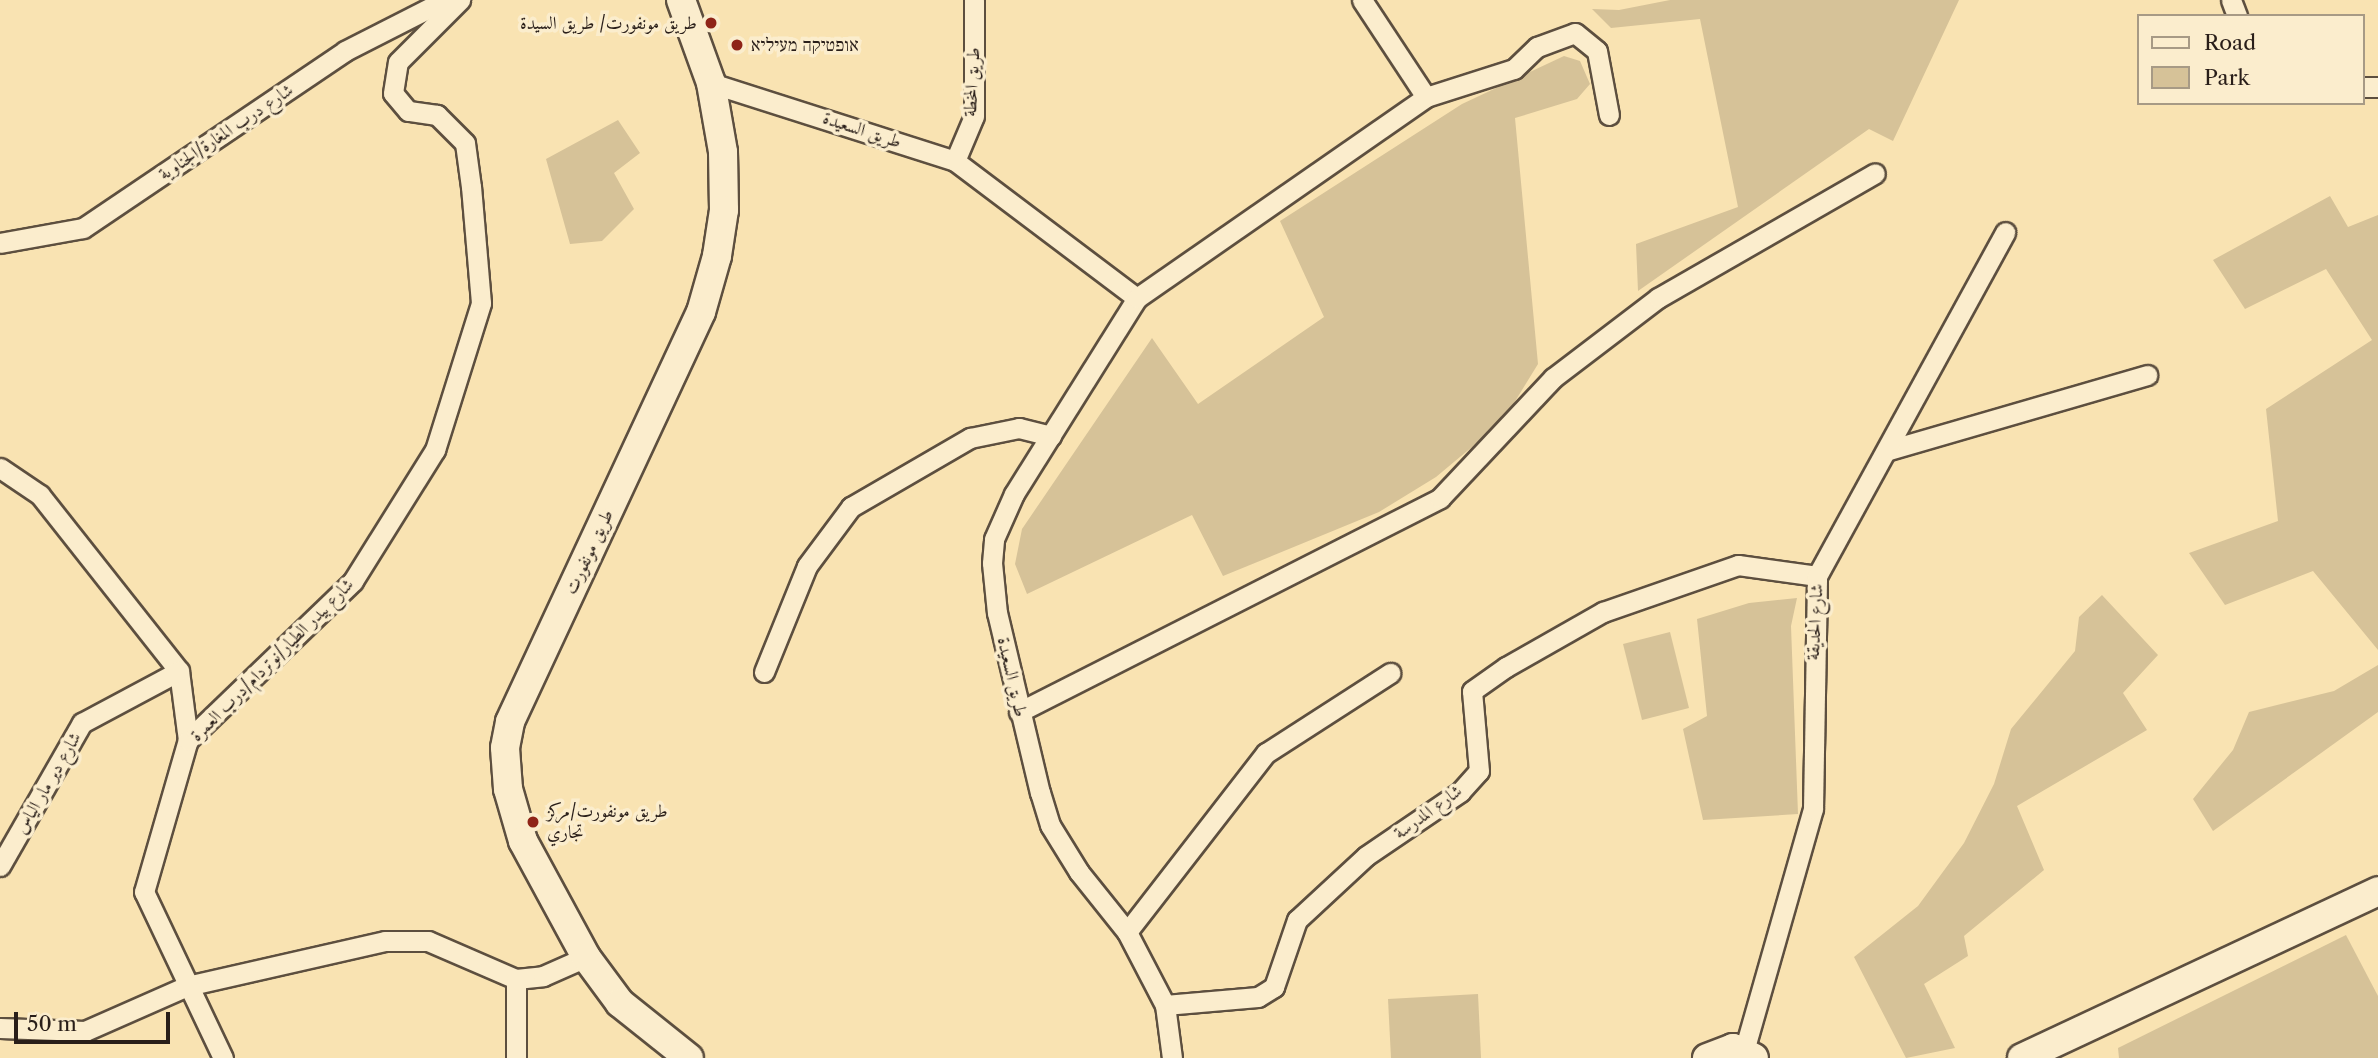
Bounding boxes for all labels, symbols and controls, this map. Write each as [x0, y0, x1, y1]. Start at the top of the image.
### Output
place label: طريق مونفورت/ طريق السيدة [520, 12, 697, 34]
legend [2136, 14, 2364, 105]
marker: طريق مونفورت/ طريق السيدة [703, 15, 719, 31]
text: Road [2204, 30, 2256, 55]
place label: אופטיקה מעיליא [751, 34, 859, 56]
marker: אופטיקה מעיליא [729, 37, 745, 53]
street label: طريق المخطة [959, 47, 985, 117]
text: Park [2204, 65, 2250, 90]
street label: شارع درب المغارة/الجناوية [155, 79, 297, 185]
street label: طريق السعيدة [820, 107, 904, 153]
street label: طريق مونفورت [560, 506, 618, 598]
street label: شارع بيدر الطيار/نوتردام/درب العمرة [186, 574, 358, 746]
street label: شارع الحديقة [1802, 583, 1828, 661]
street label: طريق السعيدة [992, 635, 1032, 719]
street label: شارع دير مار الياس [10, 728, 86, 838]
street label: شارع المدرسة [1390, 780, 1466, 844]
place label: طريق مونفورت/مركز تجاري [547, 801, 668, 844]
marker: طريق مونفورت/مركز تجاري [525, 814, 541, 830]
scale bar [18, 998, 173, 1042]
text: 50 m [27, 1011, 77, 1036]

